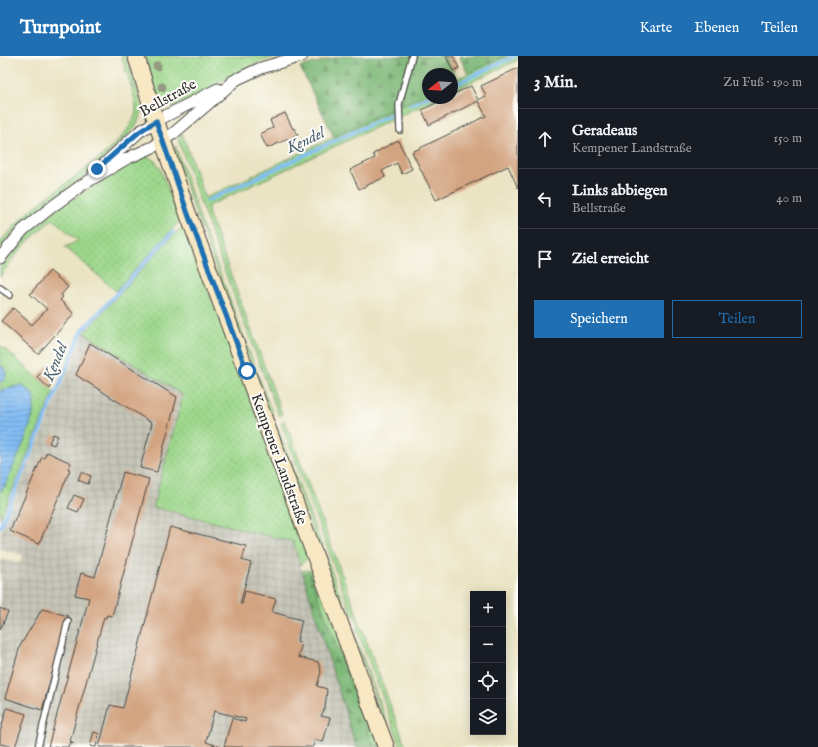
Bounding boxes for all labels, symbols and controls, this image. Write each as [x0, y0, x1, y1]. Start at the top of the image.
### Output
text: Turnpoint [20, 16, 101, 40]
text: Karte [640, 19, 672, 37]
text: Ebenen [694, 19, 739, 37]
text: Teilen [761, 19, 798, 37]
north arrow [422, 68, 458, 104]
text: 3 Min. [534, 72, 577, 93]
text: Zu Fuß · 190 m [723, 74, 802, 91]
street label: Bellstraße [136, 75, 200, 121]
text: Geradeaus [572, 121, 637, 140]
water label: Kendel [283, 123, 329, 159]
icon: ahead [534, 128, 556, 150]
text: 150 m [773, 130, 802, 147]
text: Kempener Landstraße [572, 140, 692, 157]
route end [88, 160, 106, 178]
text: Links abbiegen [572, 181, 668, 200]
icon: left [534, 188, 556, 210]
text: 40 m [776, 190, 802, 207]
text: Bellstraße [572, 200, 626, 217]
icon: arrive [534, 248, 556, 270]
text: Ziel erreicht [572, 249, 649, 268]
button: Speichern [534, 300, 664, 338]
button: Teilen [672, 300, 802, 338]
water label: Kendel [39, 339, 73, 385]
route start [238, 362, 256, 380]
street label: Kempener Landstraße [246, 391, 312, 527]
map controls [470, 591, 506, 735]
button: + [470, 591, 506, 627]
button: − [470, 627, 506, 663]
button: locate [470, 663, 506, 699]
button: layers [470, 699, 506, 735]

